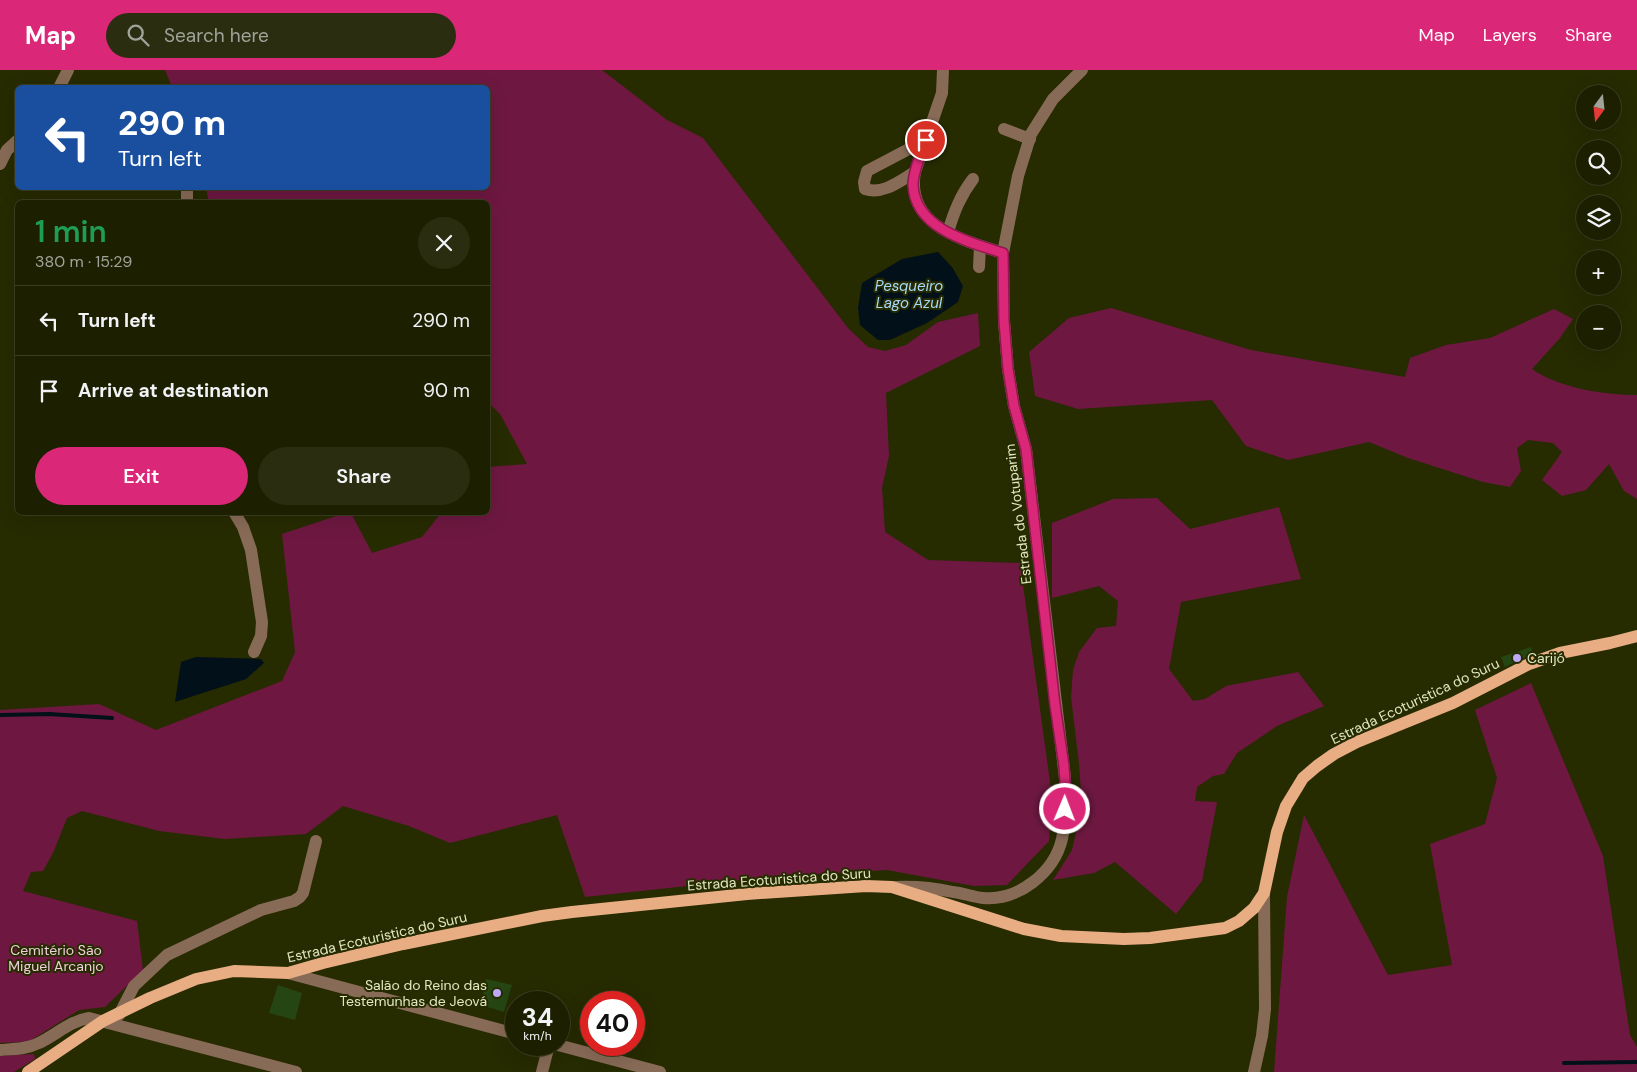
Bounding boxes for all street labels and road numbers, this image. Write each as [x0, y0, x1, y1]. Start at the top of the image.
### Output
street label: Estrada do Votuparim [1000, 443, 1036, 585]
street label: Estrada Ecoturistica do Suru [1328, 654, 1502, 748]
street label: Estrada Ecoturistica do Suru [687, 864, 871, 894]
street label: Estrada Ecoturistica do Suru [285, 908, 469, 966]

